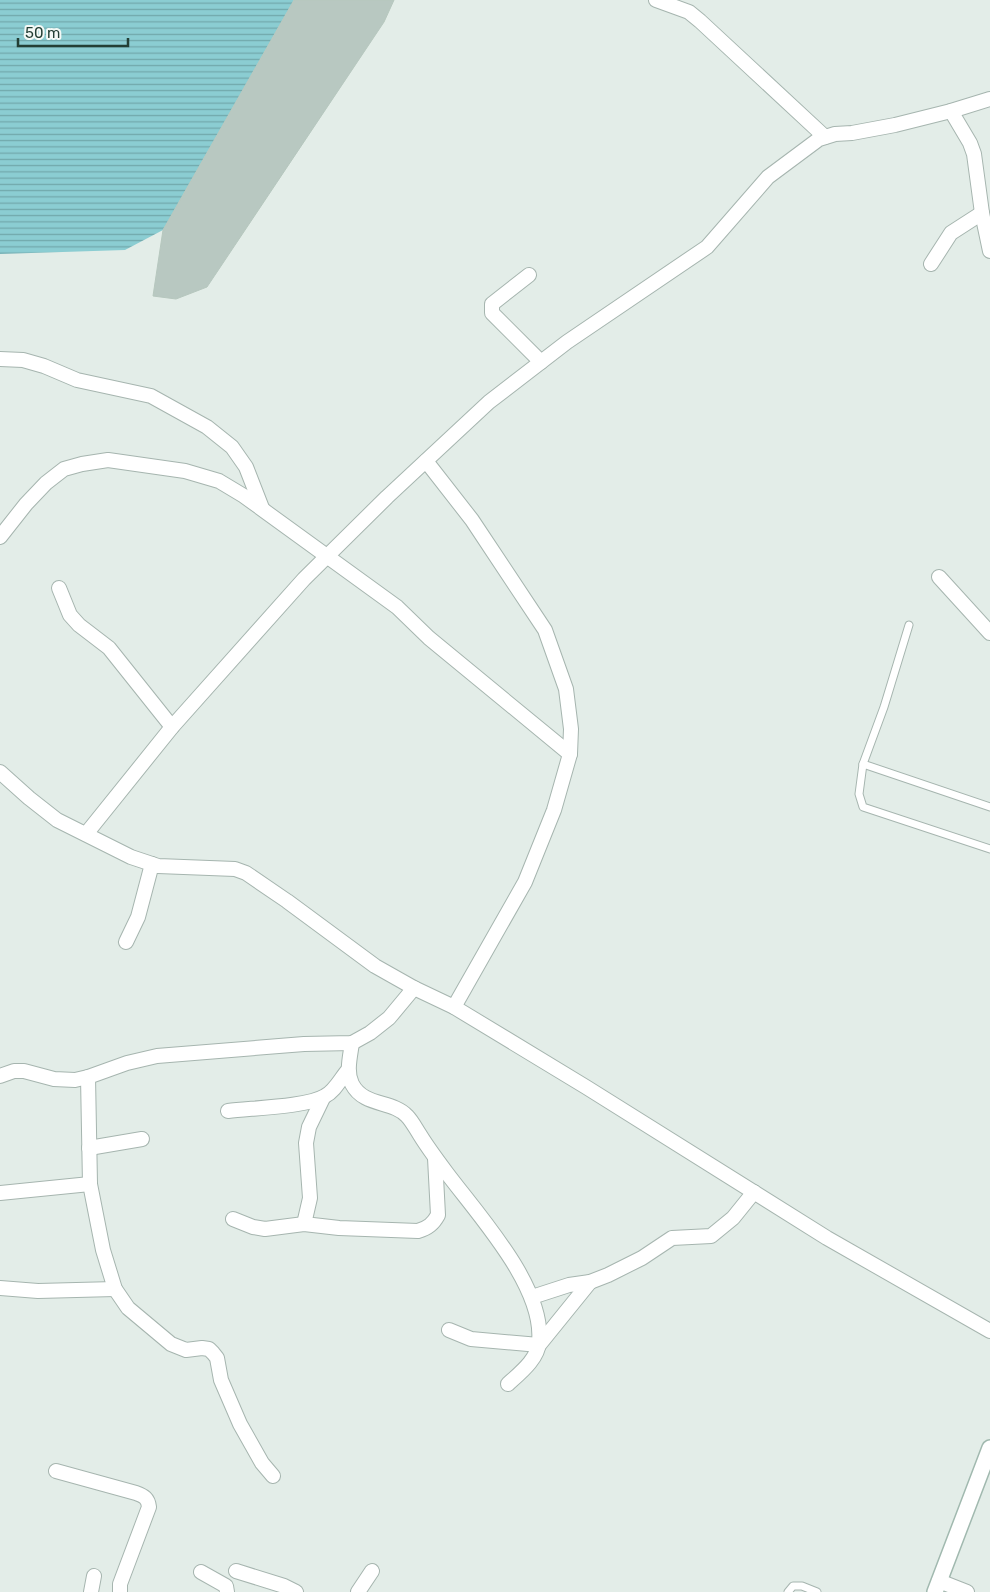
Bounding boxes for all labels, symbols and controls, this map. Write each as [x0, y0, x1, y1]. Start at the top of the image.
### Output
scale bar [18, 15, 128, 47]
text: 50 m [25, 24, 60, 42]

